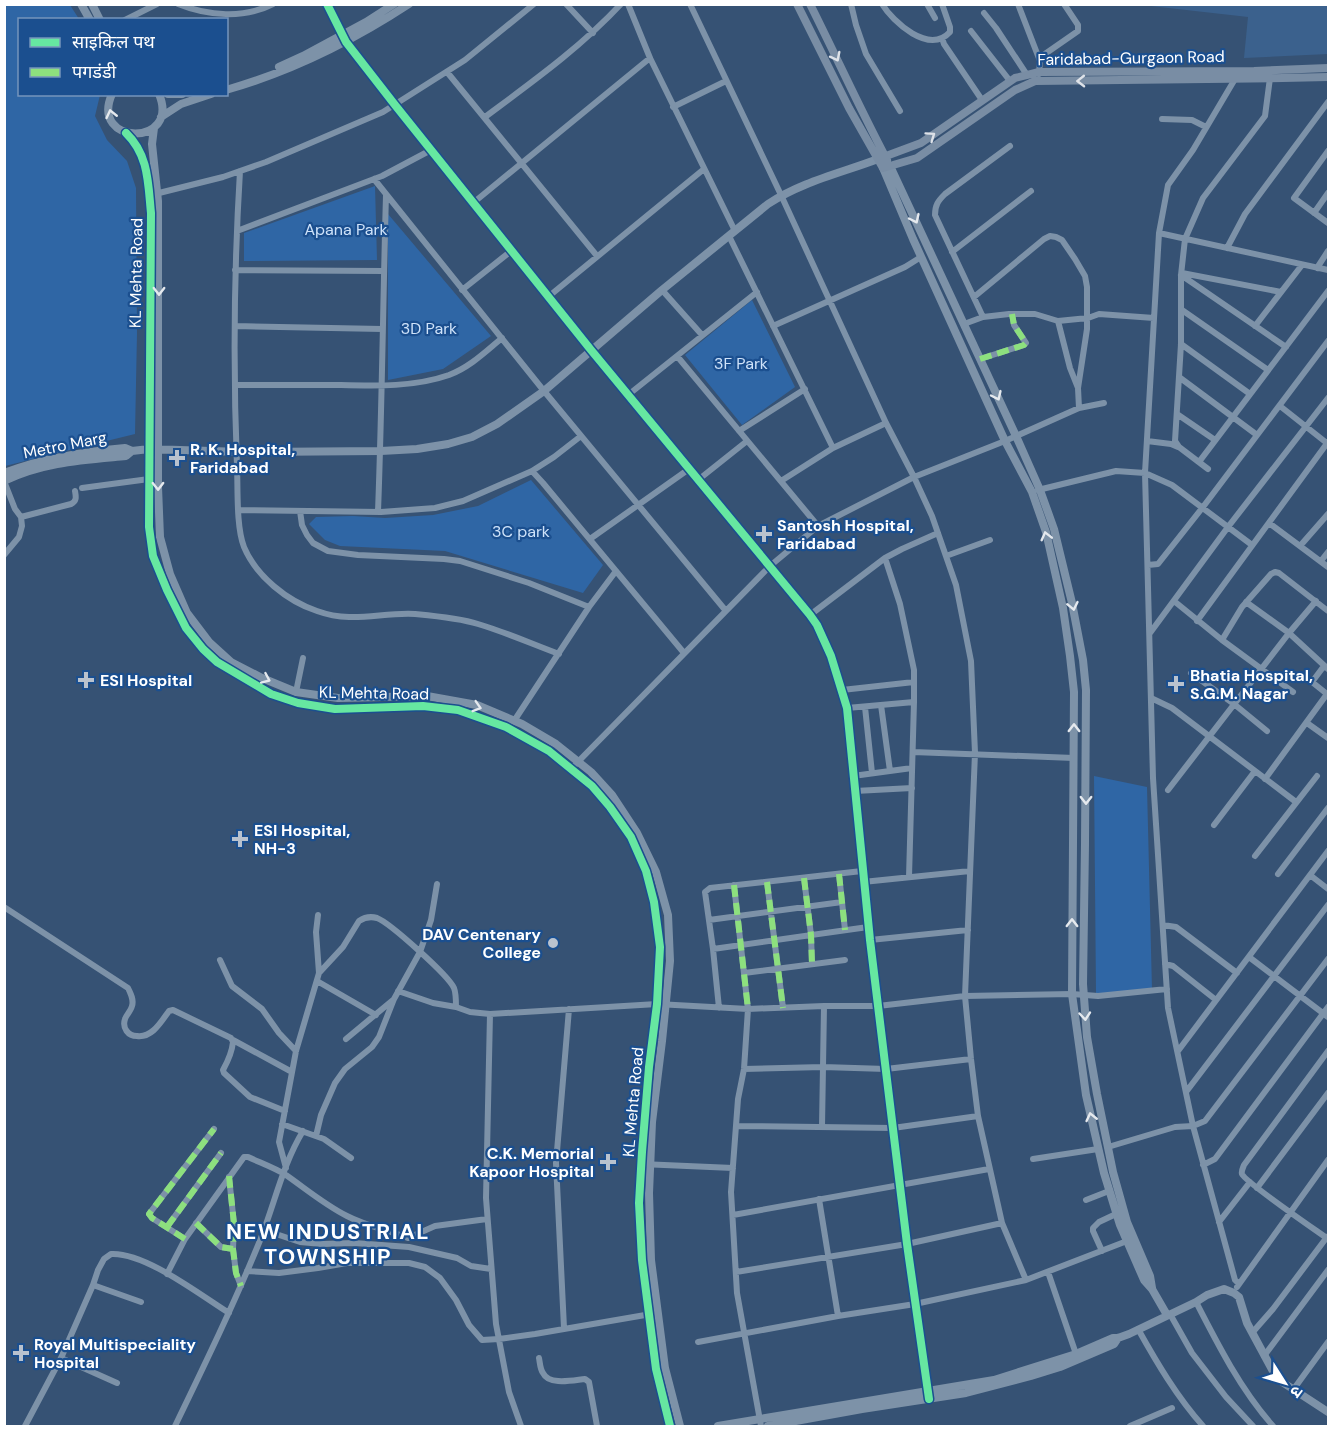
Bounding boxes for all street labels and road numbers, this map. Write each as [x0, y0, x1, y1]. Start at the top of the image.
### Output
street label: Faridabad-Gurgaon Road [1037, 46, 1225, 70]
street label: KL Mehta Road [125, 218, 147, 328]
street label: Metro Marg [21, 427, 109, 463]
street label: KL Mehta Road [319, 682, 429, 704]
street label: KL Mehta Road [618, 1046, 648, 1158]

